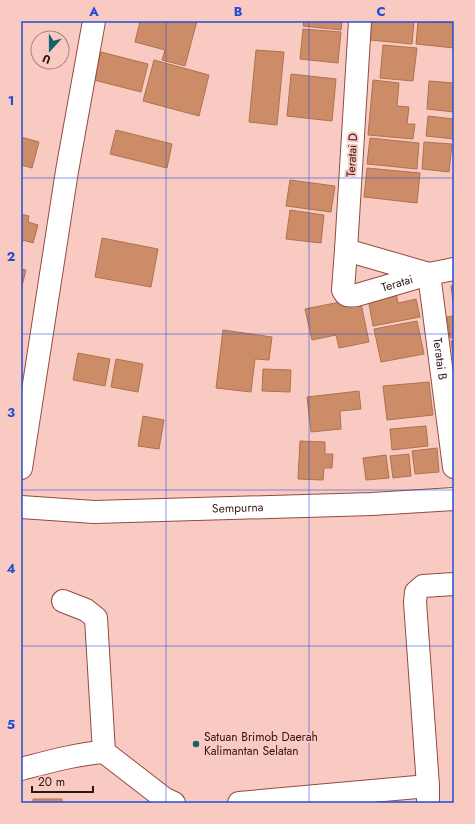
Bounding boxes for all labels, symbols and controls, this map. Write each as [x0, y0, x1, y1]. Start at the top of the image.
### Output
text: A [88, 2, 99, 21]
text: B [234, 2, 243, 21]
text: C [376, 2, 386, 21]
north arrow [30, 30, 70, 70]
text: U [40, 50, 53, 68]
text: 1 [8, 91, 14, 110]
street label: Teratai D [342, 133, 362, 177]
text: 2 [7, 247, 15, 266]
street label: Teratai [379, 270, 415, 296]
street label: Teratai B [428, 337, 452, 381]
text: 3 [7, 403, 15, 422]
street label: Sempurna [212, 498, 264, 518]
text: 4 [6, 559, 16, 578]
text: 5 [7, 715, 15, 734]
place label: Satuan Brimob Daerah Kalimantan Selatan [204, 728, 318, 760]
marker: Satuan Brimob Daerah Kalimantan Selatan [191, 739, 201, 749]
scale bar [32, 768, 93, 794]
text: 20 m [38, 773, 65, 791]

